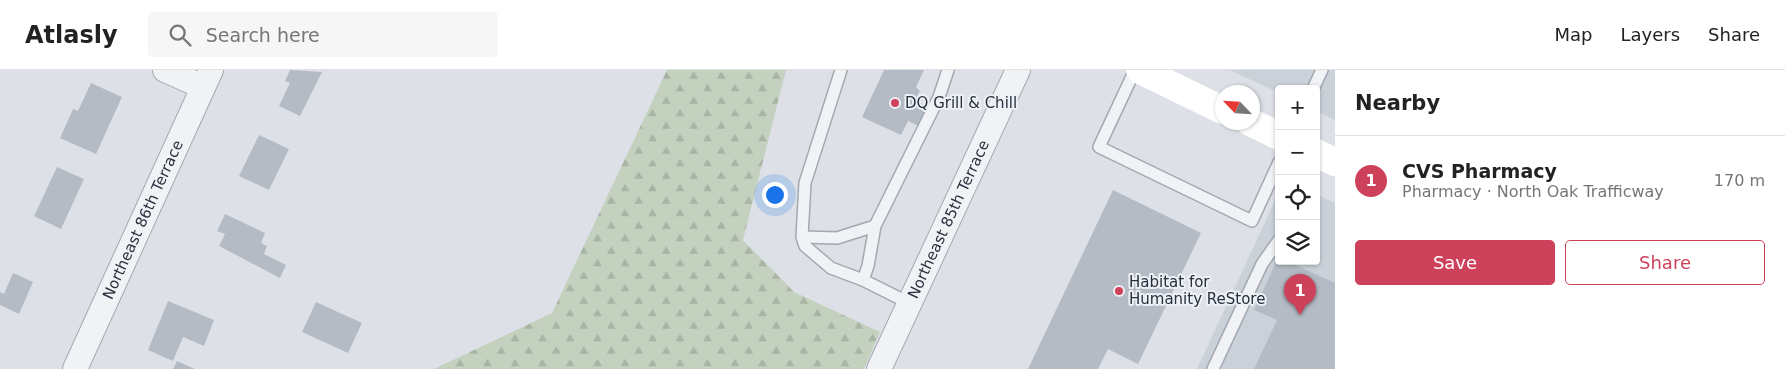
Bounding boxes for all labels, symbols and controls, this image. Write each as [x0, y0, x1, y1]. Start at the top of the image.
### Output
search box [148, 12, 498, 57]
text: Atlasly [25, 21, 118, 49]
icon: search [166, 21, 194, 49]
text: Search here [206, 24, 320, 46]
text: Map [1554, 24, 1592, 45]
text: Layers [1620, 24, 1680, 45]
text: Share [1708, 24, 1760, 45]
north arrow [1215, 85, 1260, 130]
map controls [1275, 85, 1320, 265]
button: + [1275, 85, 1320, 130]
text: Nearby [1355, 91, 1440, 115]
place label: DQ Grill & Chill [905, 94, 1017, 112]
marker: DQ Grill & Chill [889, 97, 901, 109]
button: − [1275, 130, 1320, 175]
street label: Northeast 86th Terrace [99, 137, 187, 302]
street label: Northeast 85th Terrace [904, 137, 993, 302]
text: CVS Pharmacy [1402, 160, 1557, 182]
text: 1 [1365, 171, 1377, 190]
text: 170 m [1714, 171, 1765, 190]
button: locate [1275, 175, 1320, 220]
your location [762, 182, 788, 208]
text: Pharmacy · North Oak Trafficway [1402, 182, 1664, 201]
button: layers [1275, 220, 1320, 265]
button: Save [1355, 240, 1555, 285]
button: Share [1565, 240, 1765, 285]
place label: Habitat for Humanity ReStore [1129, 273, 1265, 308]
pin: 1 [1284, 274, 1316, 315]
marker: Habitat for Humanity ReStore [1113, 285, 1125, 297]

